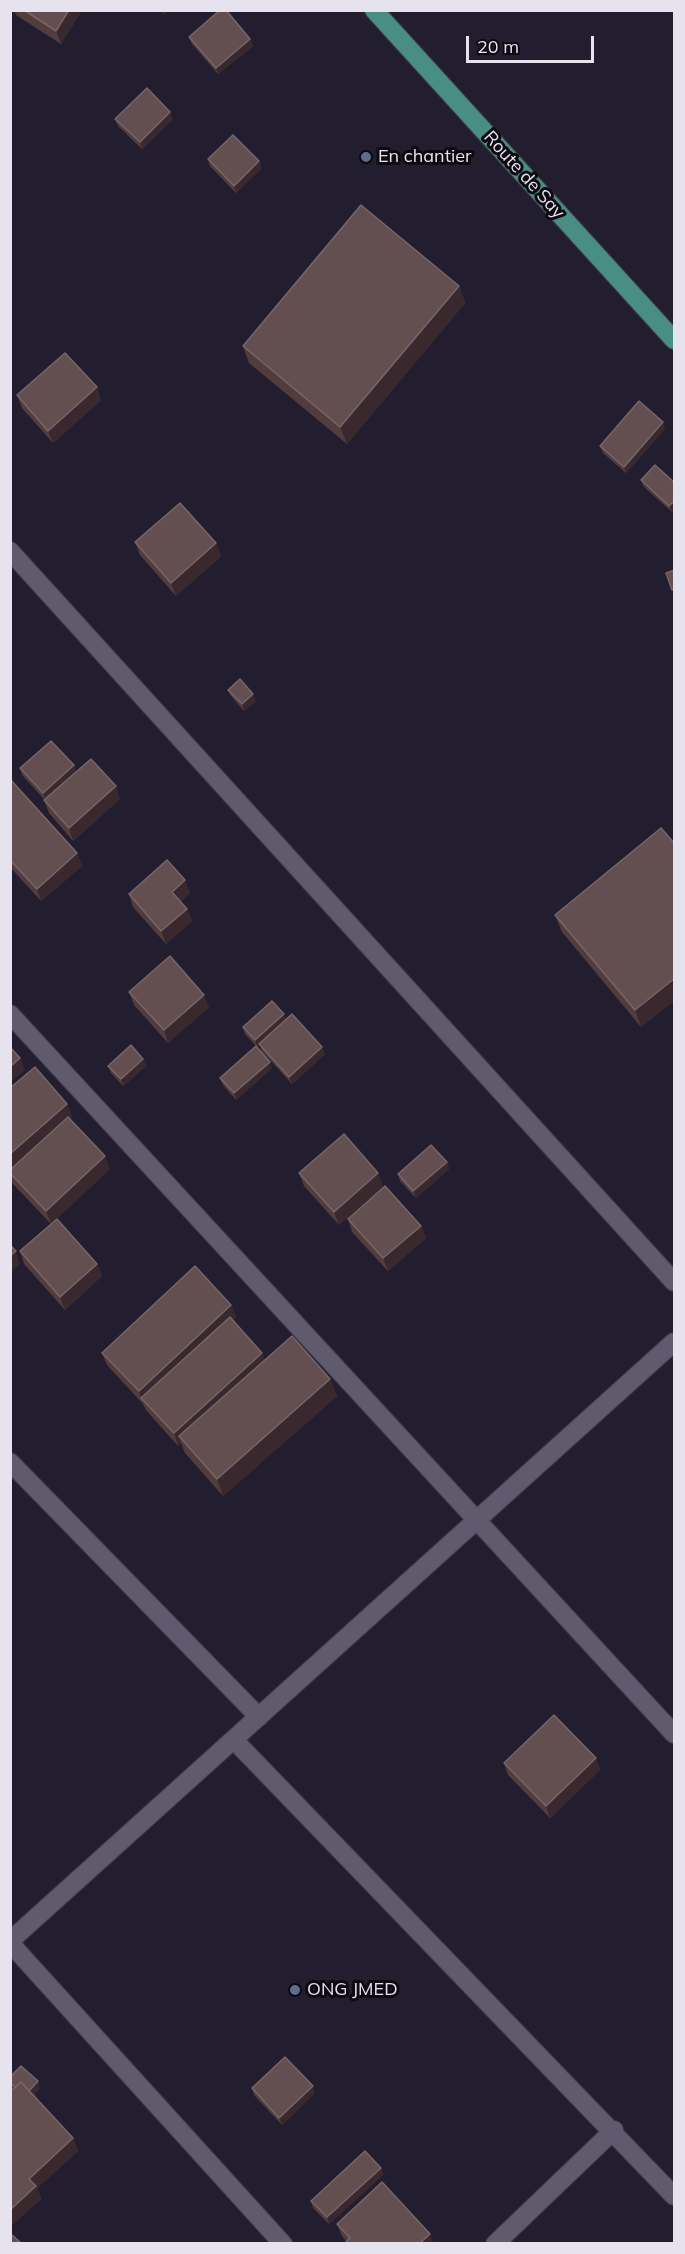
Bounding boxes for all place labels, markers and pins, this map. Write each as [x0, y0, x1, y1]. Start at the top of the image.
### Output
place label: En chantier [378, 146, 472, 168]
marker: En chantier [359, 150, 373, 164]
place label: ONG JMED [307, 1979, 398, 2001]
marker: ONG JMED [288, 1983, 302, 1997]

